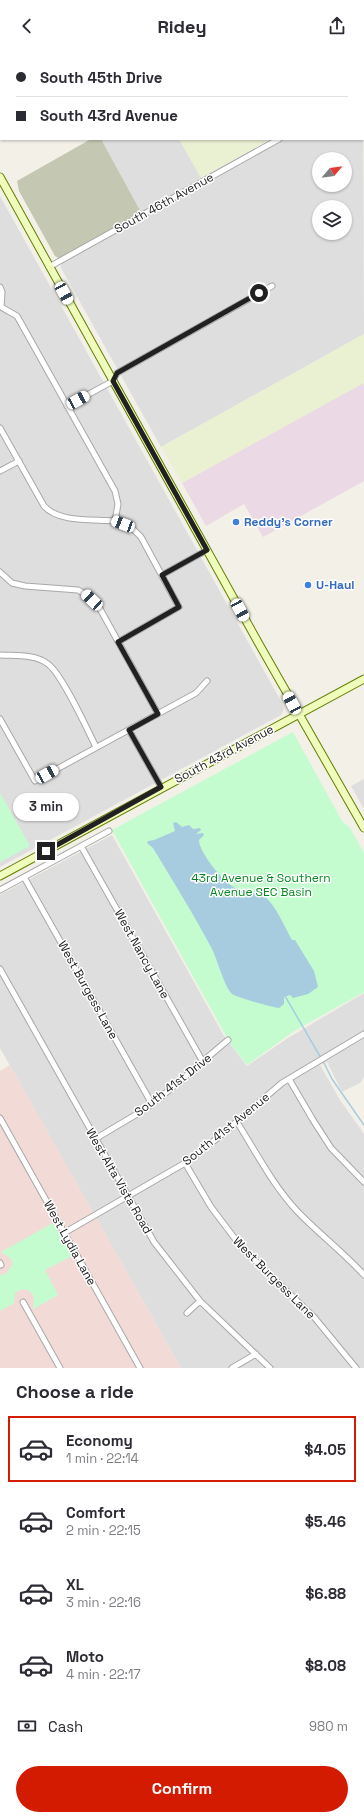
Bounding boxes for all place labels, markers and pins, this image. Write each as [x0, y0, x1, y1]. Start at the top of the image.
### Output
place label: Reddy's Corner [244, 514, 333, 530]
marker: Reddy's Corner [231, 517, 241, 527]
place label: U-Haul [316, 577, 354, 593]
marker: U-Haul [303, 580, 313, 590]

